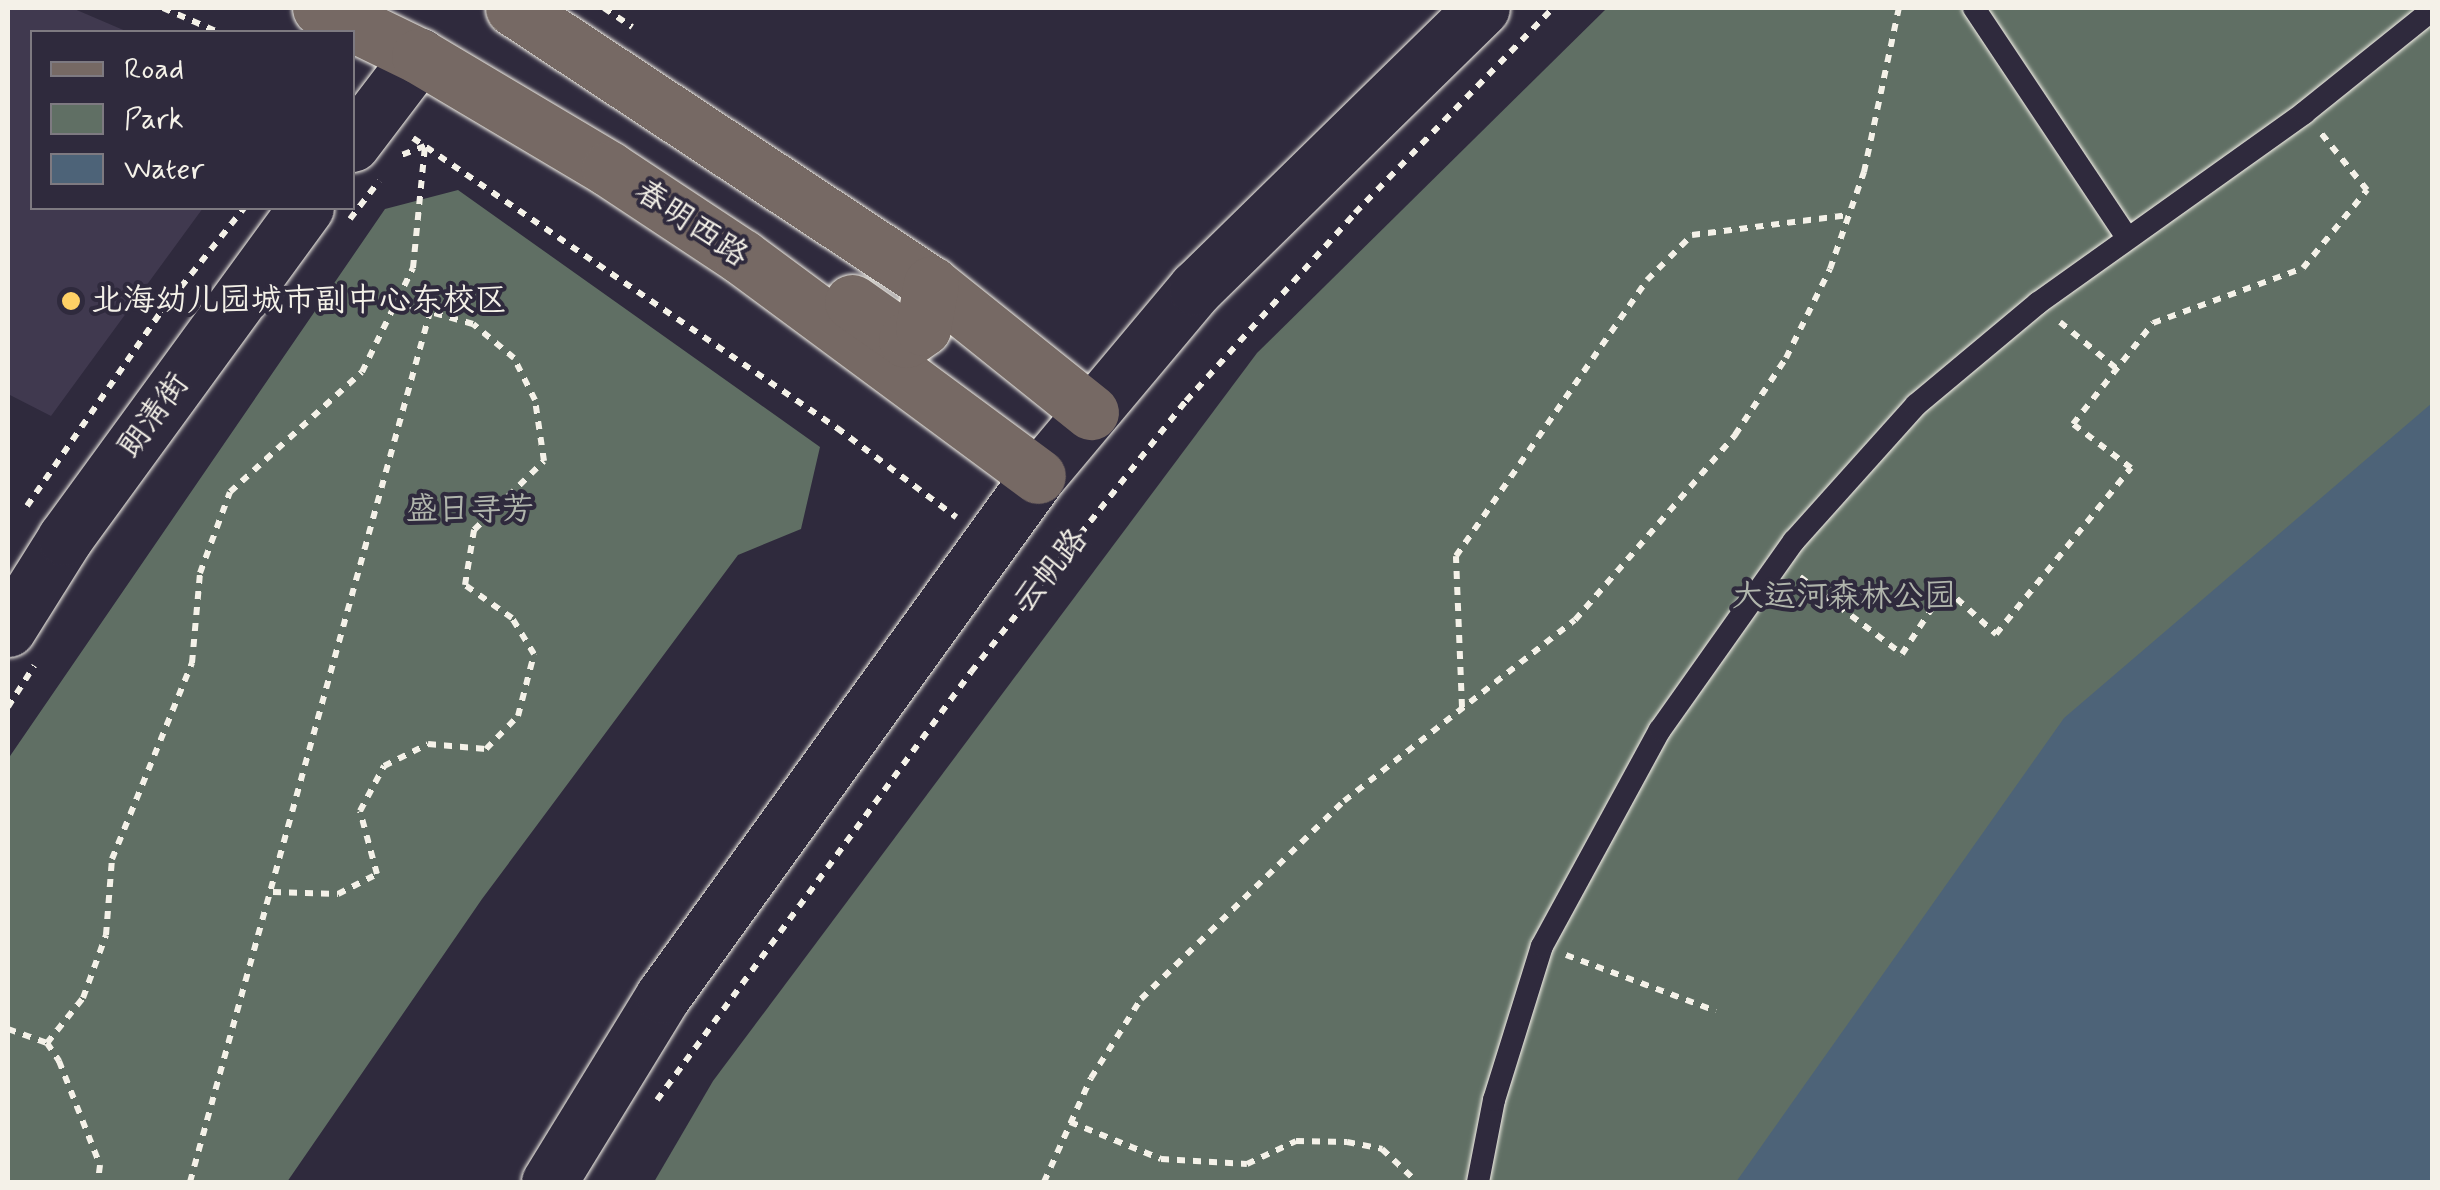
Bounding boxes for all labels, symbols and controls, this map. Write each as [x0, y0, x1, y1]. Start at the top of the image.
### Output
legend [30, 30, 355, 210]
text: Road [124, 50, 184, 89]
text: Park [124, 100, 184, 139]
text: Water [124, 150, 204, 189]
street label: 春明西路 [627, 172, 755, 276]
place label: 北海幼儿园城市副中心东校区 [91, 282, 507, 320]
marker: 北海幼儿园城市副中心东校区 [60, 290, 82, 312]
street label: 朗清街 [110, 366, 198, 466]
park label: 盛日寻芳 [406, 491, 534, 529]
street label: 云帆路 [1006, 522, 1096, 620]
park label: 大运河森林公园 [1732, 578, 1956, 616]

